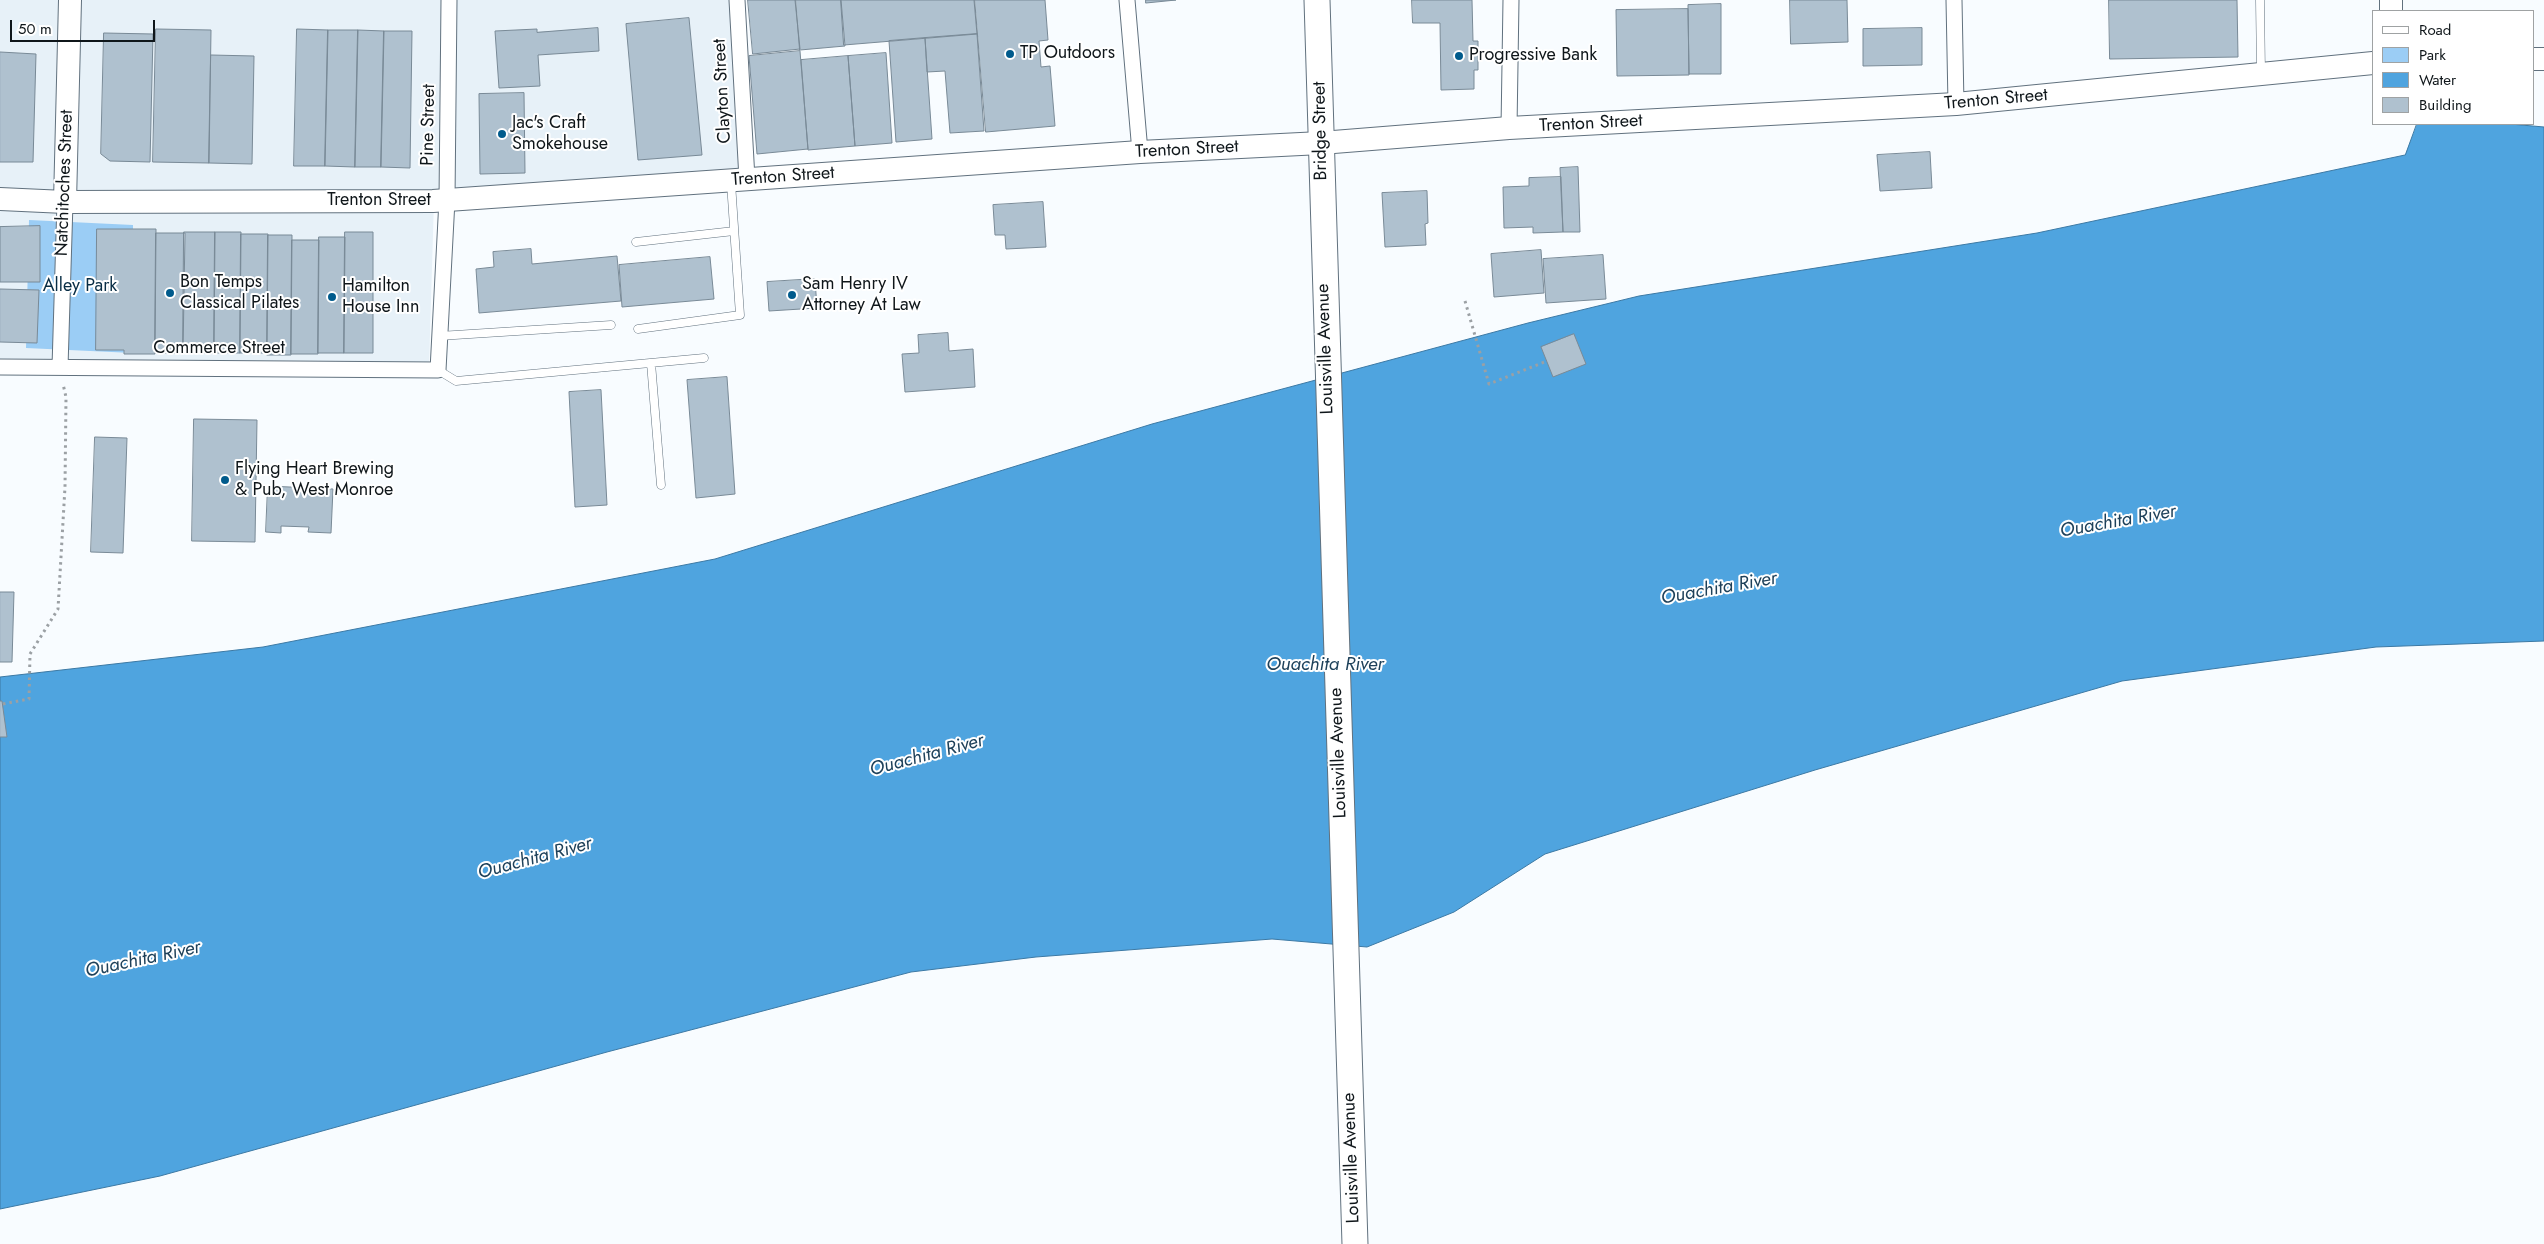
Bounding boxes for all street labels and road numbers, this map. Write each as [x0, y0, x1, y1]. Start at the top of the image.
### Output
street label: Clayton Street [709, 38, 737, 144]
street label: Bridge Street [1309, 81, 1333, 181]
street label: Pine Street [417, 84, 441, 166]
street label: Trenton Street [1944, 85, 2048, 115]
street label: Natchitoches Street [52, 109, 78, 257]
street label: Trenton Street [1539, 111, 1643, 137]
street label: Trenton Street [1135, 137, 1239, 163]
street label: Trenton Street [731, 163, 835, 191]
street label: Trenton Street [327, 190, 431, 212]
street label: Louisville Avenue [1313, 283, 1339, 415]
street label: Commerce Street [153, 338, 285, 360]
street label: Louisville Avenue [1326, 687, 1352, 819]
street label: Louisville Avenue [1339, 1092, 1365, 1224]

